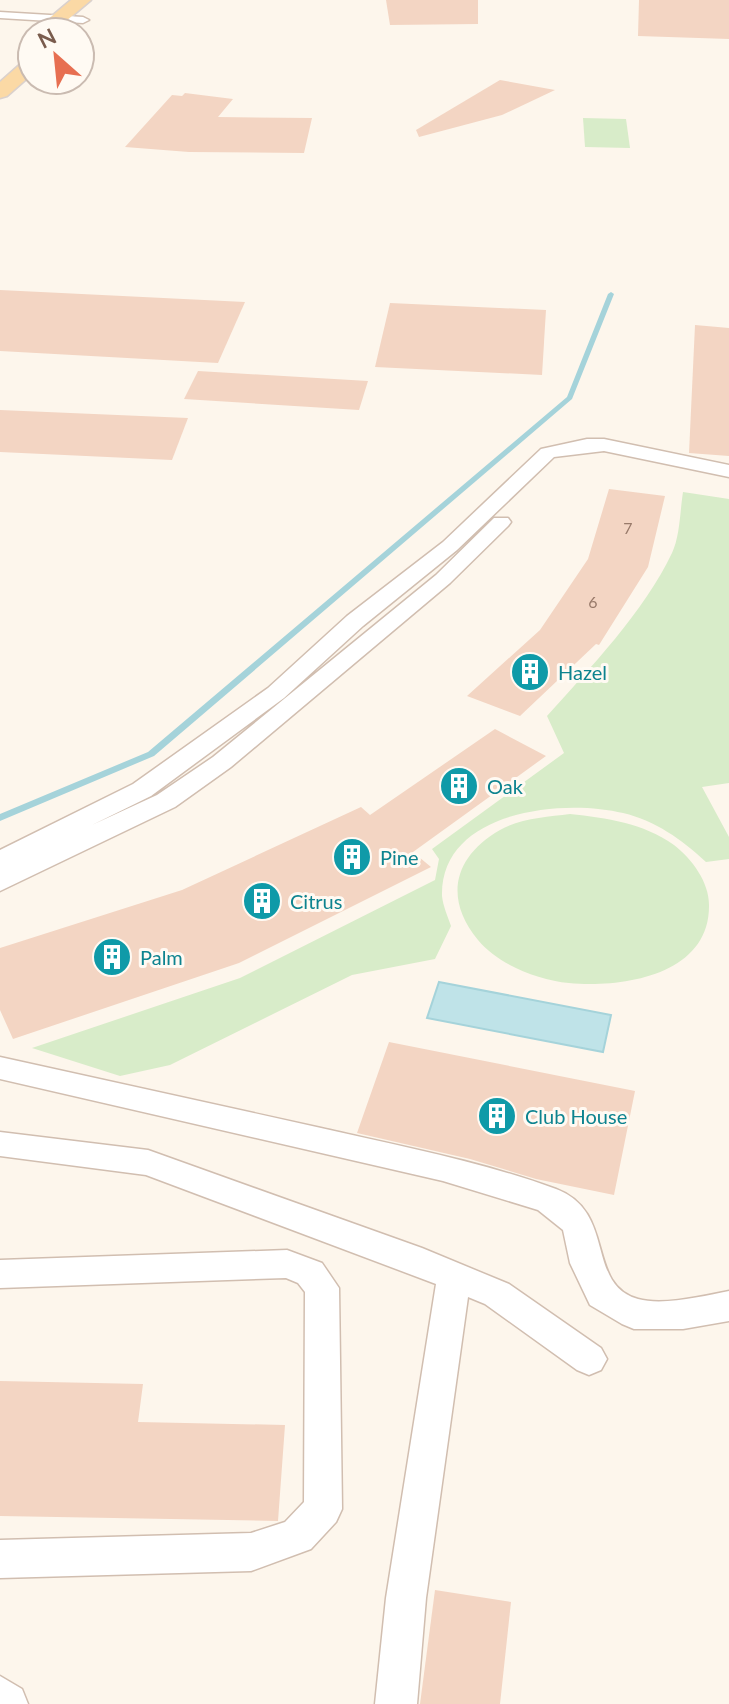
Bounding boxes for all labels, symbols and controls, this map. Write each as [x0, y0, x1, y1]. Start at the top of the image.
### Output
north arrow [16, 16, 96, 96]
text: N [33, 22, 60, 54]
house number: 7 [623, 518, 633, 537]
house number: 6 [588, 592, 598, 611]
building icon: Hazel [509, 651, 551, 693]
place label: Hazel [558, 660, 607, 684]
building icon: Oak [438, 765, 480, 807]
place label: Oak [487, 774, 524, 798]
building icon: Pine [331, 836, 373, 878]
place label: Pine [380, 845, 418, 869]
building icon: Citrus [241, 880, 283, 922]
place label: Citrus [290, 889, 342, 913]
building icon: Palm [91, 936, 133, 978]
place label: Palm [140, 945, 183, 969]
building icon: Club House [476, 1095, 518, 1137]
place label: Club House [525, 1104, 627, 1128]

